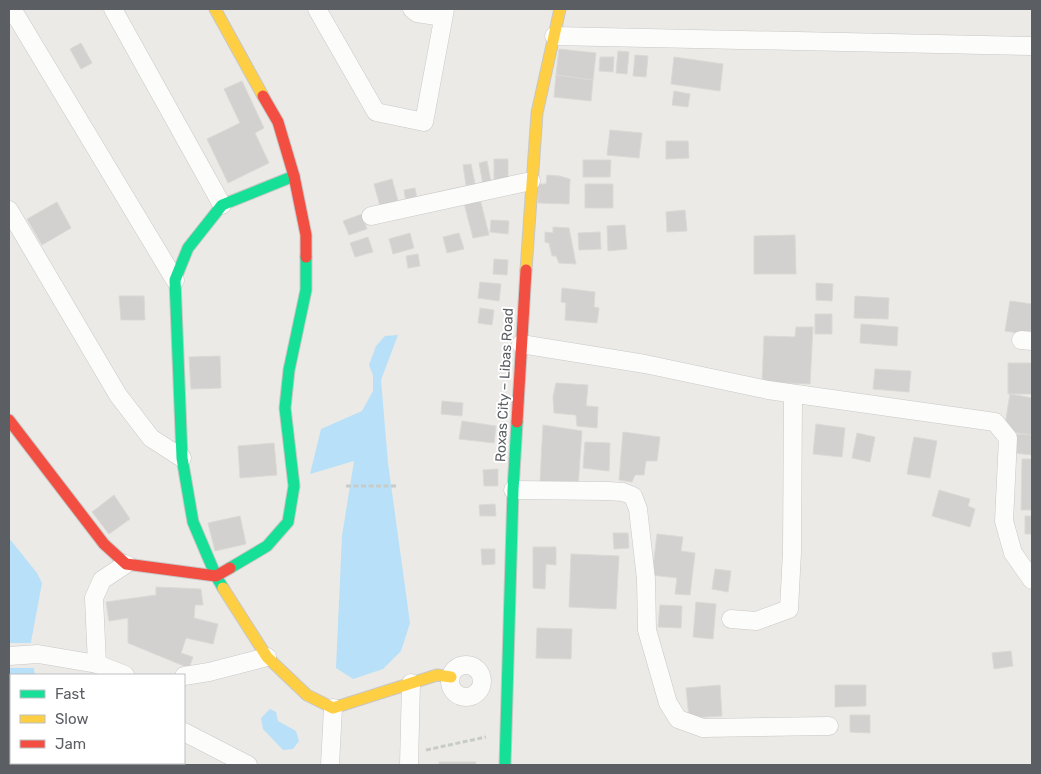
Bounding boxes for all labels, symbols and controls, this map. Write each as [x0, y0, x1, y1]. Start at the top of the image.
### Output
street label: Roxas City – Libas Road [492, 308, 517, 462]
legend [10, 674, 185, 764]
text: Fast [55, 685, 85, 703]
text: Slow [55, 710, 88, 728]
text: Jam [55, 735, 86, 753]

